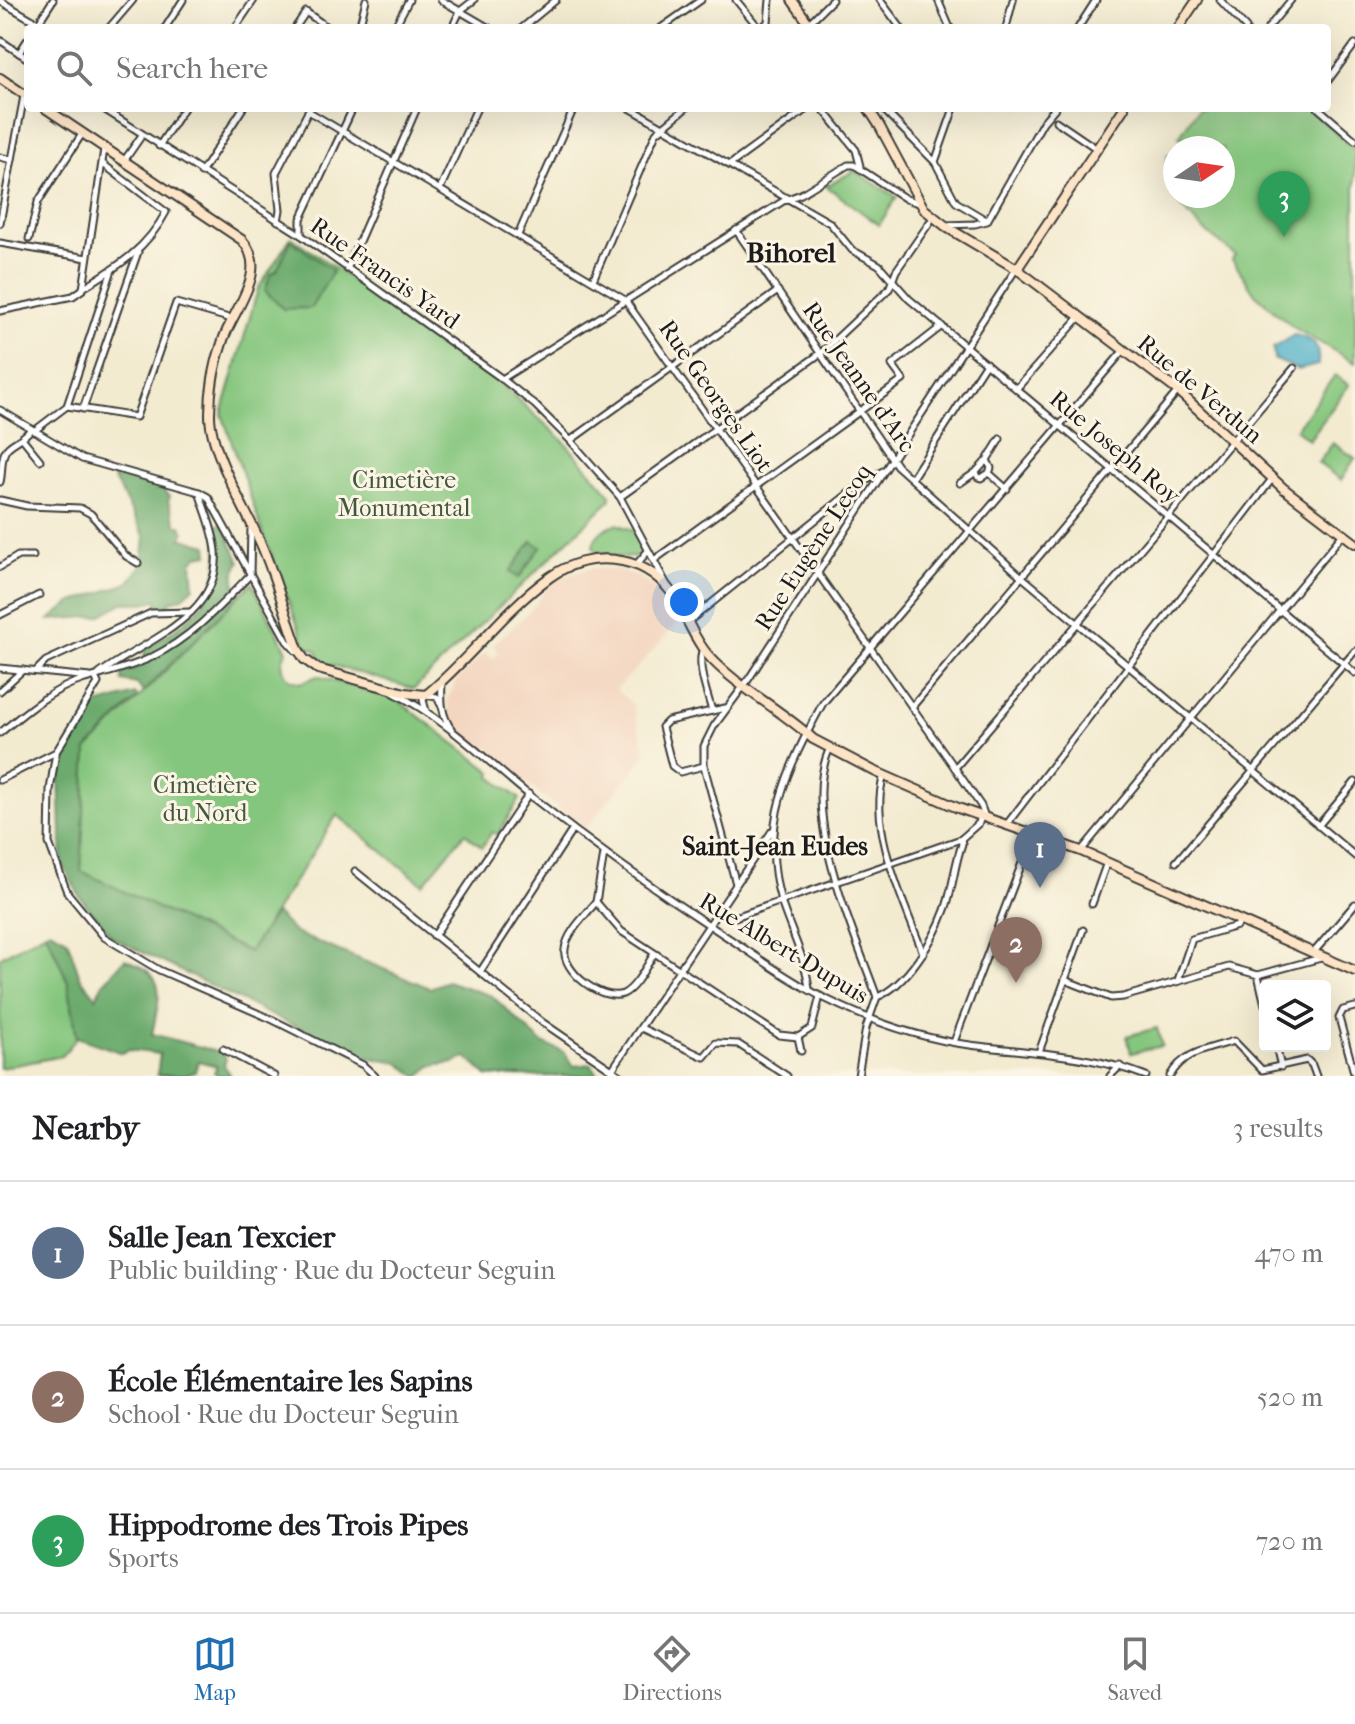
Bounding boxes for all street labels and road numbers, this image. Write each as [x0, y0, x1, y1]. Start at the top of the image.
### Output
street label: Rue Francis Yard [305, 211, 466, 335]
street label: Rue Jeanne d'Arc [797, 296, 921, 458]
street label: Rue Georges Liot [653, 315, 779, 478]
street label: Rue de Verdun [1132, 329, 1268, 449]
street label: Rue Joseph Roy [1044, 384, 1187, 510]
street label: Rue Eugène Lecoq [749, 458, 878, 636]
street label: Rue Albert Dupuis [694, 886, 874, 1010]

